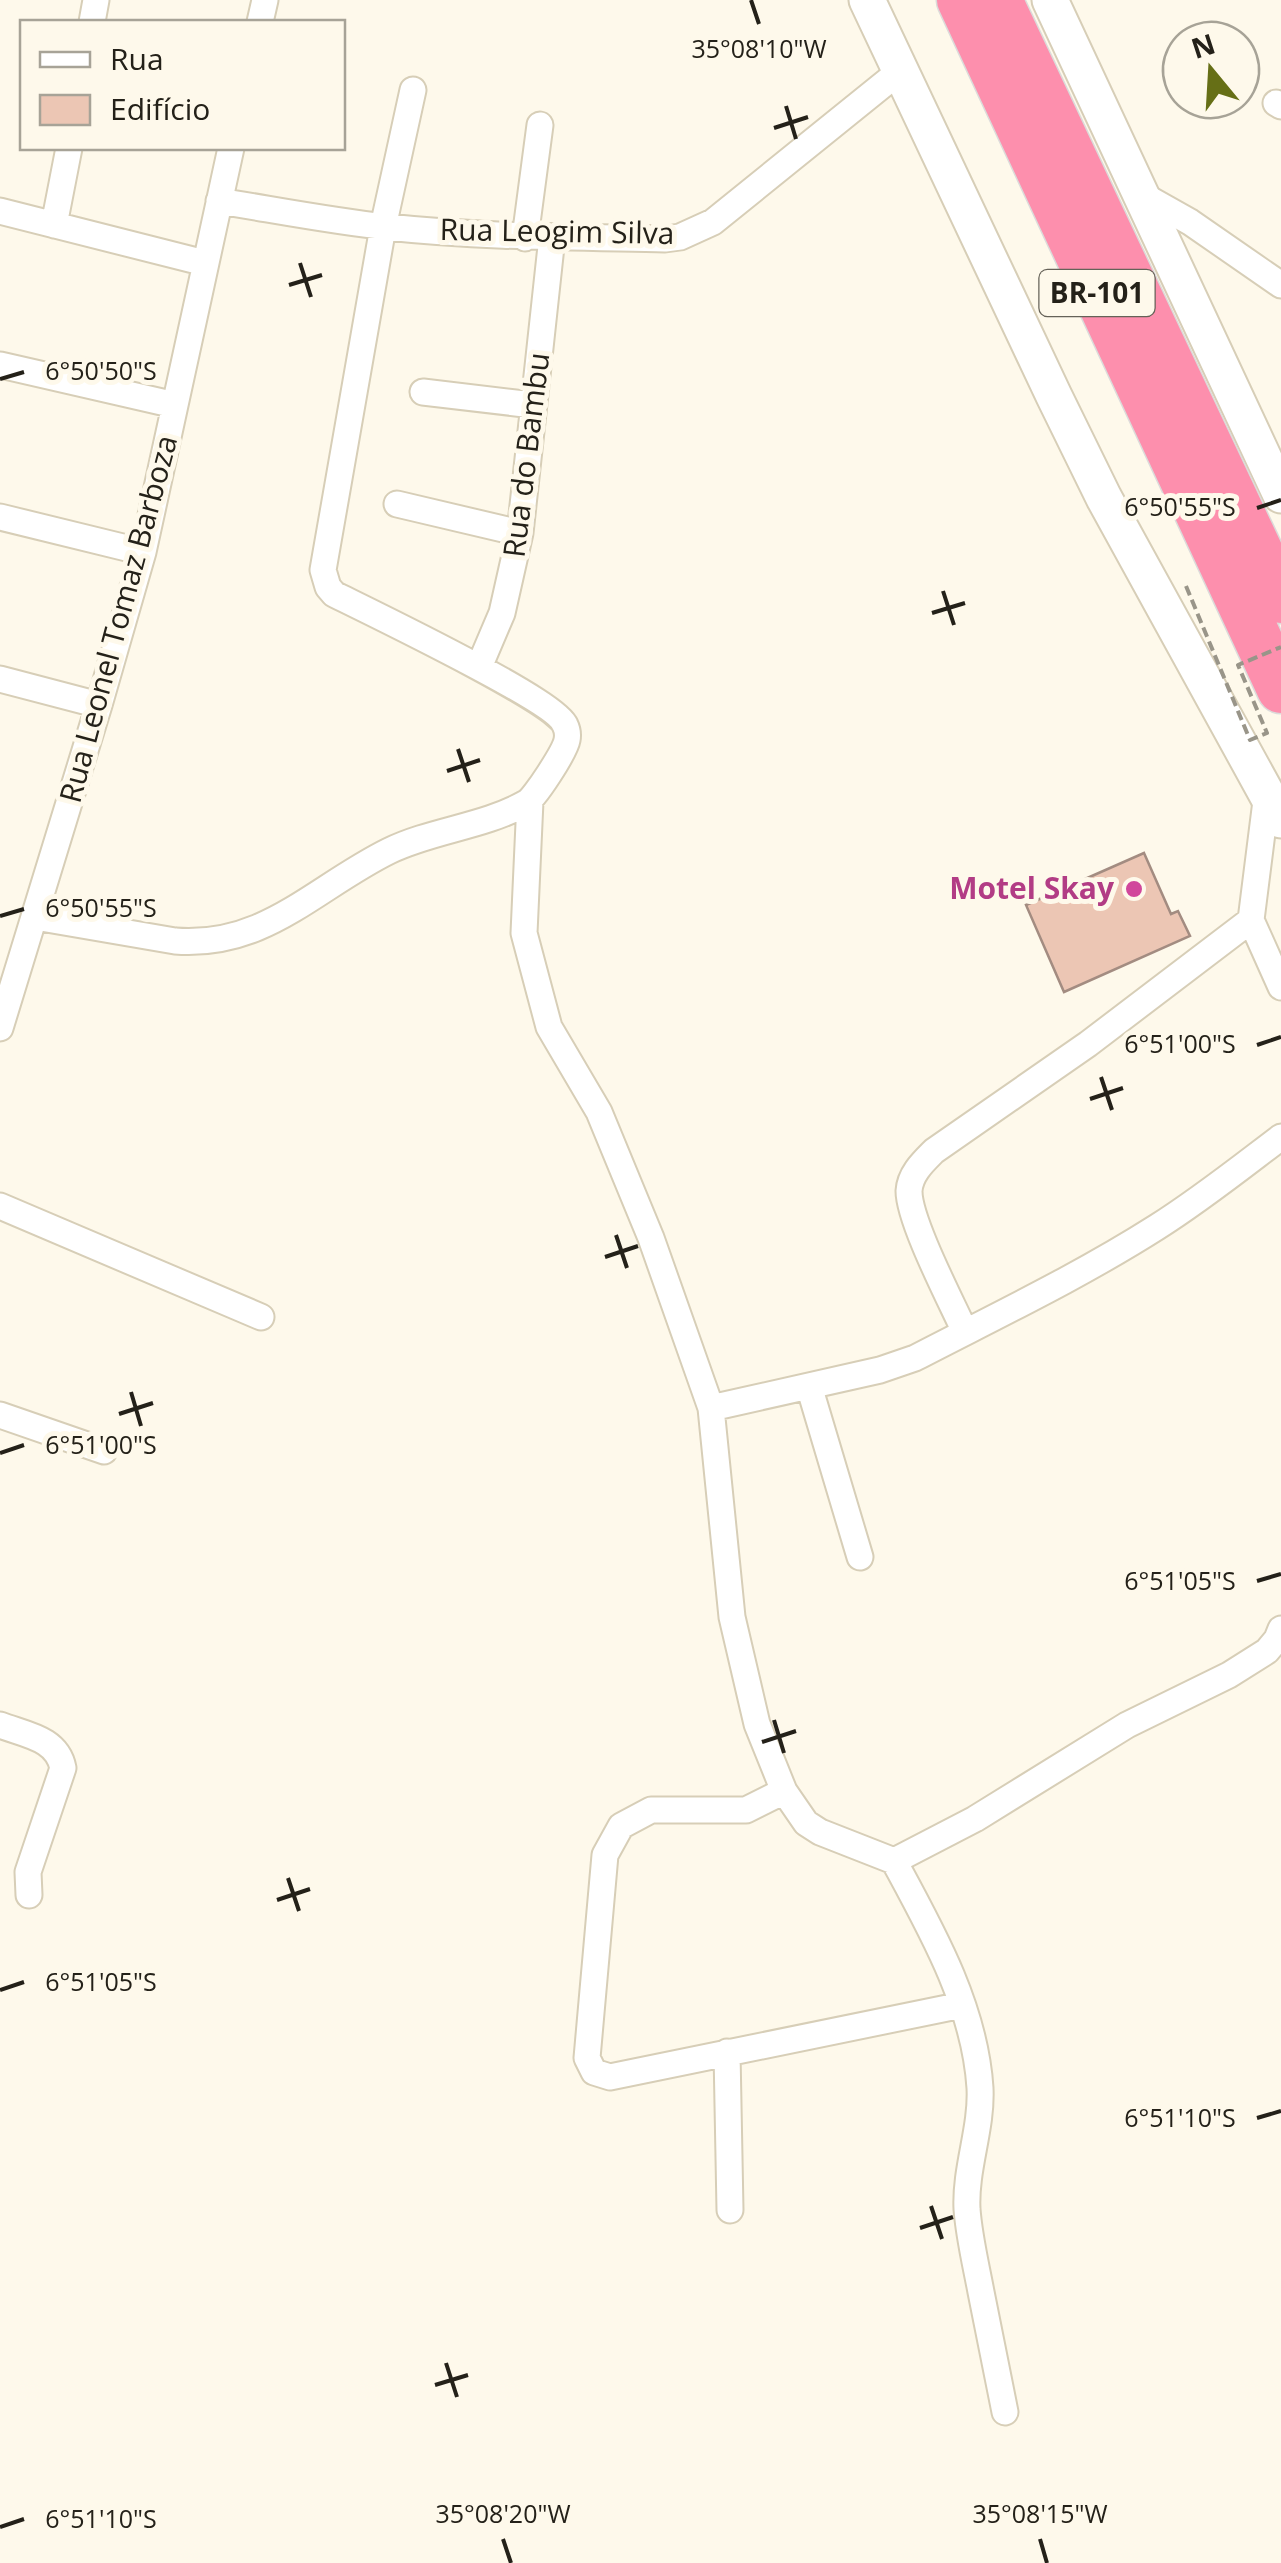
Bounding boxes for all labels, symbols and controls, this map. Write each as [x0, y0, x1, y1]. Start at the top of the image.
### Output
legend [20, 20, 345, 150]
north arrow [1161, 20, 1261, 120]
text: N [1186, 24, 1220, 67]
text: 35°08'10"W [692, 31, 827, 65]
text: Rua [110, 38, 164, 79]
text: Edifício [110, 88, 210, 129]
street label: Rua Leogim Silva [439, 208, 675, 253]
road number: BR-101 [1040, 270, 1154, 316]
street label: Rua do Bambu [493, 350, 558, 560]
text: 6°50'50"S [45, 353, 157, 387]
street label: Rua Leonel Tomaz Barboza [49, 430, 186, 807]
text: 6°50'55"S [1124, 489, 1236, 523]
place label: Motel Skay [949, 867, 1115, 908]
marker: Motel Skay [1123, 878, 1145, 900]
text: 6°50'55"S [45, 890, 157, 924]
text: 6°51'00"S [1124, 1026, 1236, 1060]
text: 6°51'00"S [45, 1427, 157, 1461]
text: 6°51'05"S [1124, 1563, 1236, 1597]
text: 6°51'05"S [45, 1964, 157, 1998]
text: 6°51'10"S [1124, 2100, 1236, 2134]
text: 35°08'20"W [436, 2496, 571, 2530]
text: 35°08'15"W [973, 2496, 1108, 2530]
text: 6°51'10"S [45, 2501, 157, 2535]

